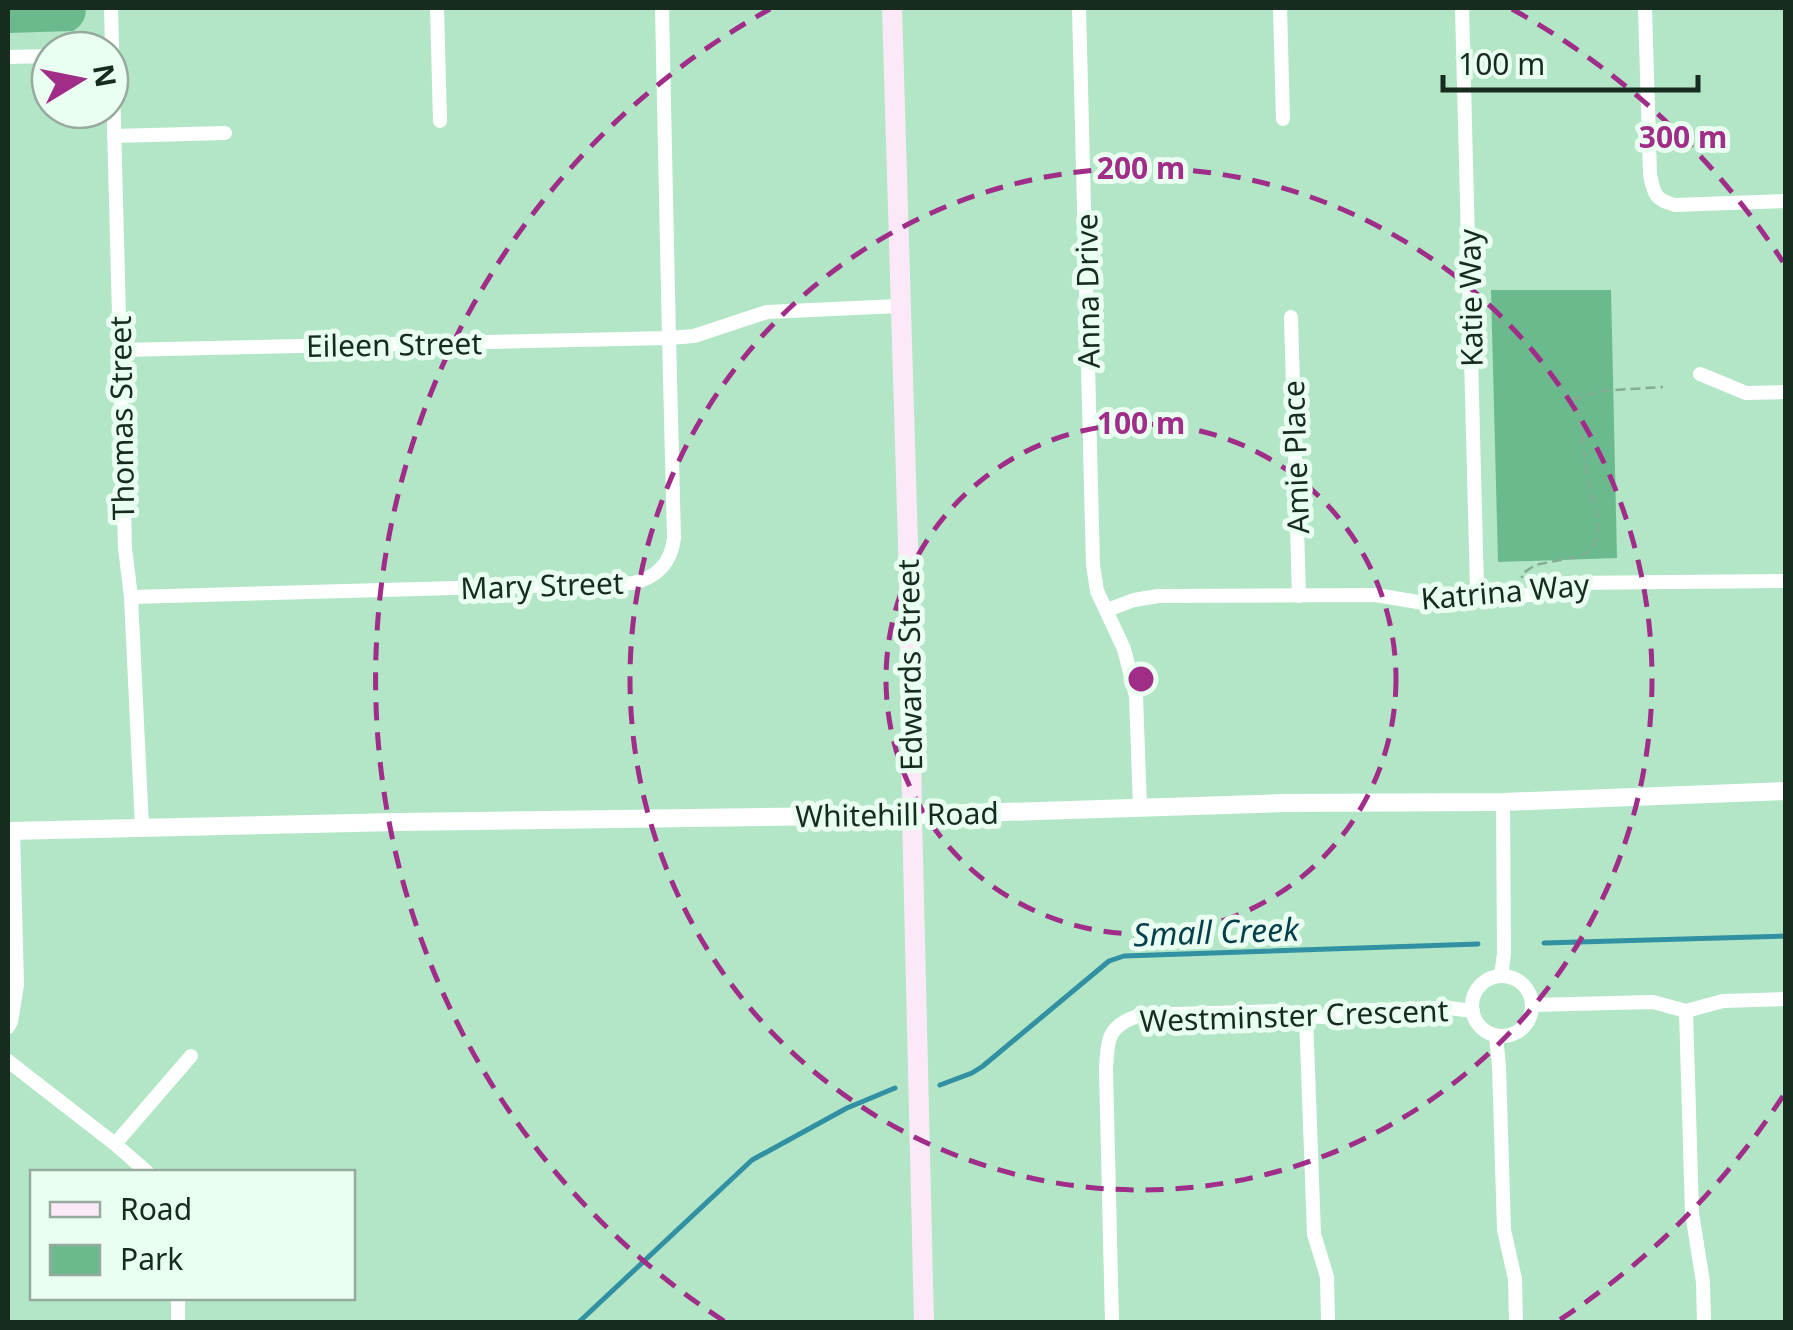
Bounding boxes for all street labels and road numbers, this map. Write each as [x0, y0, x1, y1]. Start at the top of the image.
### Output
street label: Anna Drive [1065, 213, 1109, 369]
street label: Katie Way [1448, 228, 1492, 367]
street label: Thomas Street [99, 315, 143, 520]
street label: Eileen Street [306, 322, 483, 366]
street label: Amie Place [1272, 379, 1318, 535]
street label: Edwards Street [887, 559, 931, 771]
street label: Mary Street [460, 562, 624, 608]
street label: Katrina Way [1419, 563, 1592, 619]
street label: Whitehill Road [795, 792, 999, 836]
street label: Westminster Crescent [1139, 989, 1449, 1041]

